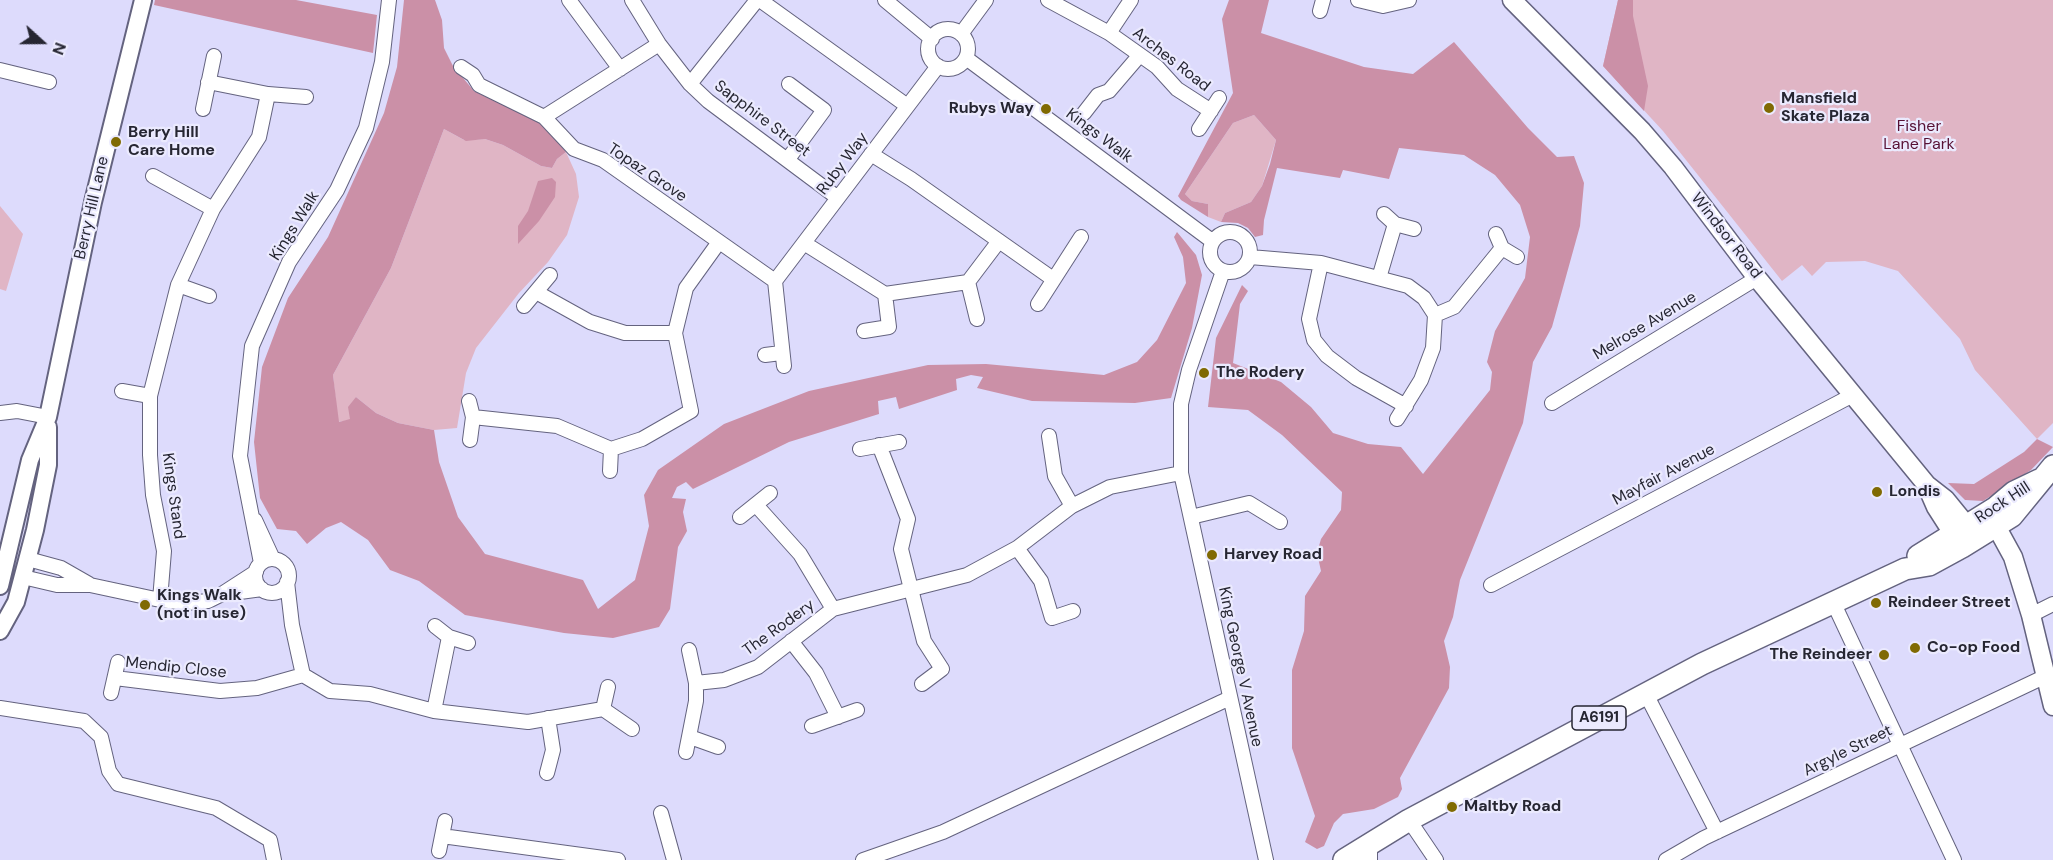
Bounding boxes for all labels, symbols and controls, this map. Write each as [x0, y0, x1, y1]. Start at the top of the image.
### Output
north arrow [12, 12, 72, 72]
street label: Arches Road [1128, 24, 1214, 96]
text: N [47, 39, 71, 58]
street label: Sapphire Street [710, 77, 814, 161]
place label: Mansfield Skate Plaza [1781, 89, 1870, 127]
place label: Rubys Way [949, 99, 1034, 119]
marker: Mansfield Skate Plaza [1762, 101, 1776, 115]
marker: Rubys Way [1039, 102, 1053, 116]
street label: Kings Walk [1062, 105, 1136, 167]
park label: Fisher Lane Park [1883, 117, 1955, 155]
place label: Berry Hill Care Home [128, 123, 215, 161]
street label: Ruby Way [813, 129, 873, 199]
marker: Berry Hill Care Home [109, 135, 123, 149]
street label: Topaz Grove [604, 140, 690, 206]
street label: Berry Hill Lane [71, 155, 113, 261]
street label: Kings Walk [266, 188, 324, 264]
street label: Windsor Road [1687, 189, 1765, 283]
street label: Melrose Avenue [1590, 288, 1700, 364]
place label: The Rodery [1216, 363, 1305, 383]
marker: The Rodery [1197, 366, 1211, 380]
street label: Mayfair Avenue [1610, 440, 1718, 510]
street label: Kings Stand [157, 452, 189, 540]
street label: Rock Hill [1972, 478, 2034, 528]
place label: Londis [1889, 482, 1941, 502]
marker: Londis [1870, 485, 1884, 499]
place label: Harvey Road [1224, 545, 1322, 565]
marker: Harvey Road [1205, 548, 1219, 562]
street label: King George V Avenue [1214, 585, 1266, 749]
place label: Kings Walk (not in use) [157, 586, 246, 624]
place label: Reindeer Street [1888, 593, 2011, 613]
street label: The Rodery [739, 596, 819, 660]
marker: Reindeer Street [1869, 596, 1883, 610]
marker: Kings Walk (not in use) [138, 598, 152, 612]
place label: Co-op Food [1927, 638, 2020, 658]
marker: Co-op Food [1908, 641, 1922, 655]
place label: The Reindeer [1769, 645, 1872, 665]
marker: The Reindeer [1877, 648, 1891, 662]
street label: Mendip Close [125, 653, 227, 683]
road number: A6191 [1572, 706, 1626, 730]
street label: Argyle Street [1800, 721, 1896, 781]
place label: Maltby Road [1464, 797, 1561, 817]
marker: Maltby Road [1445, 800, 1459, 814]

